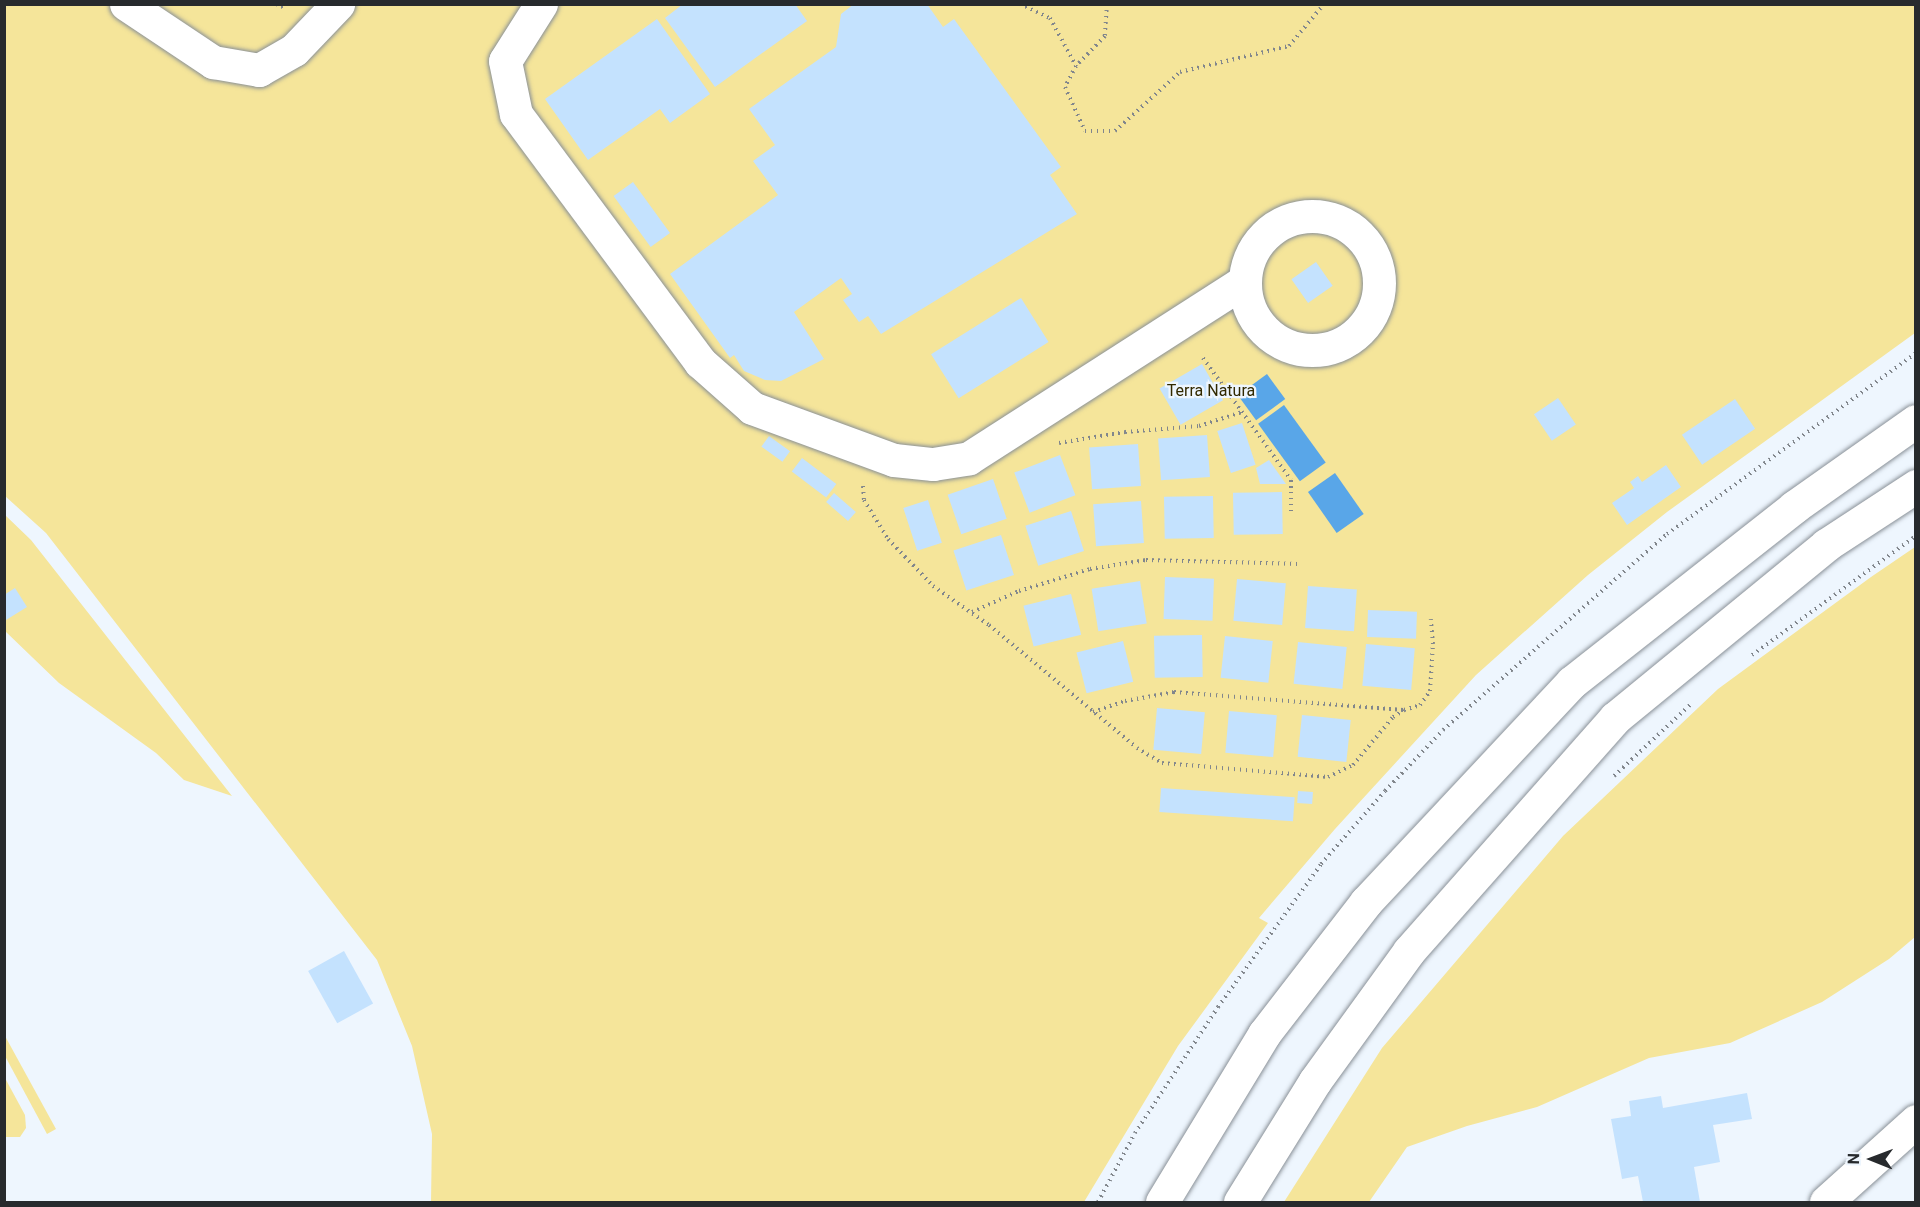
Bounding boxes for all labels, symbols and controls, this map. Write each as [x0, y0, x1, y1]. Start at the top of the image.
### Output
park label: Terra Natura [1167, 381, 1255, 401]
north arrow [1842, 1129, 1902, 1189]
text: N [1844, 1153, 1863, 1164]

